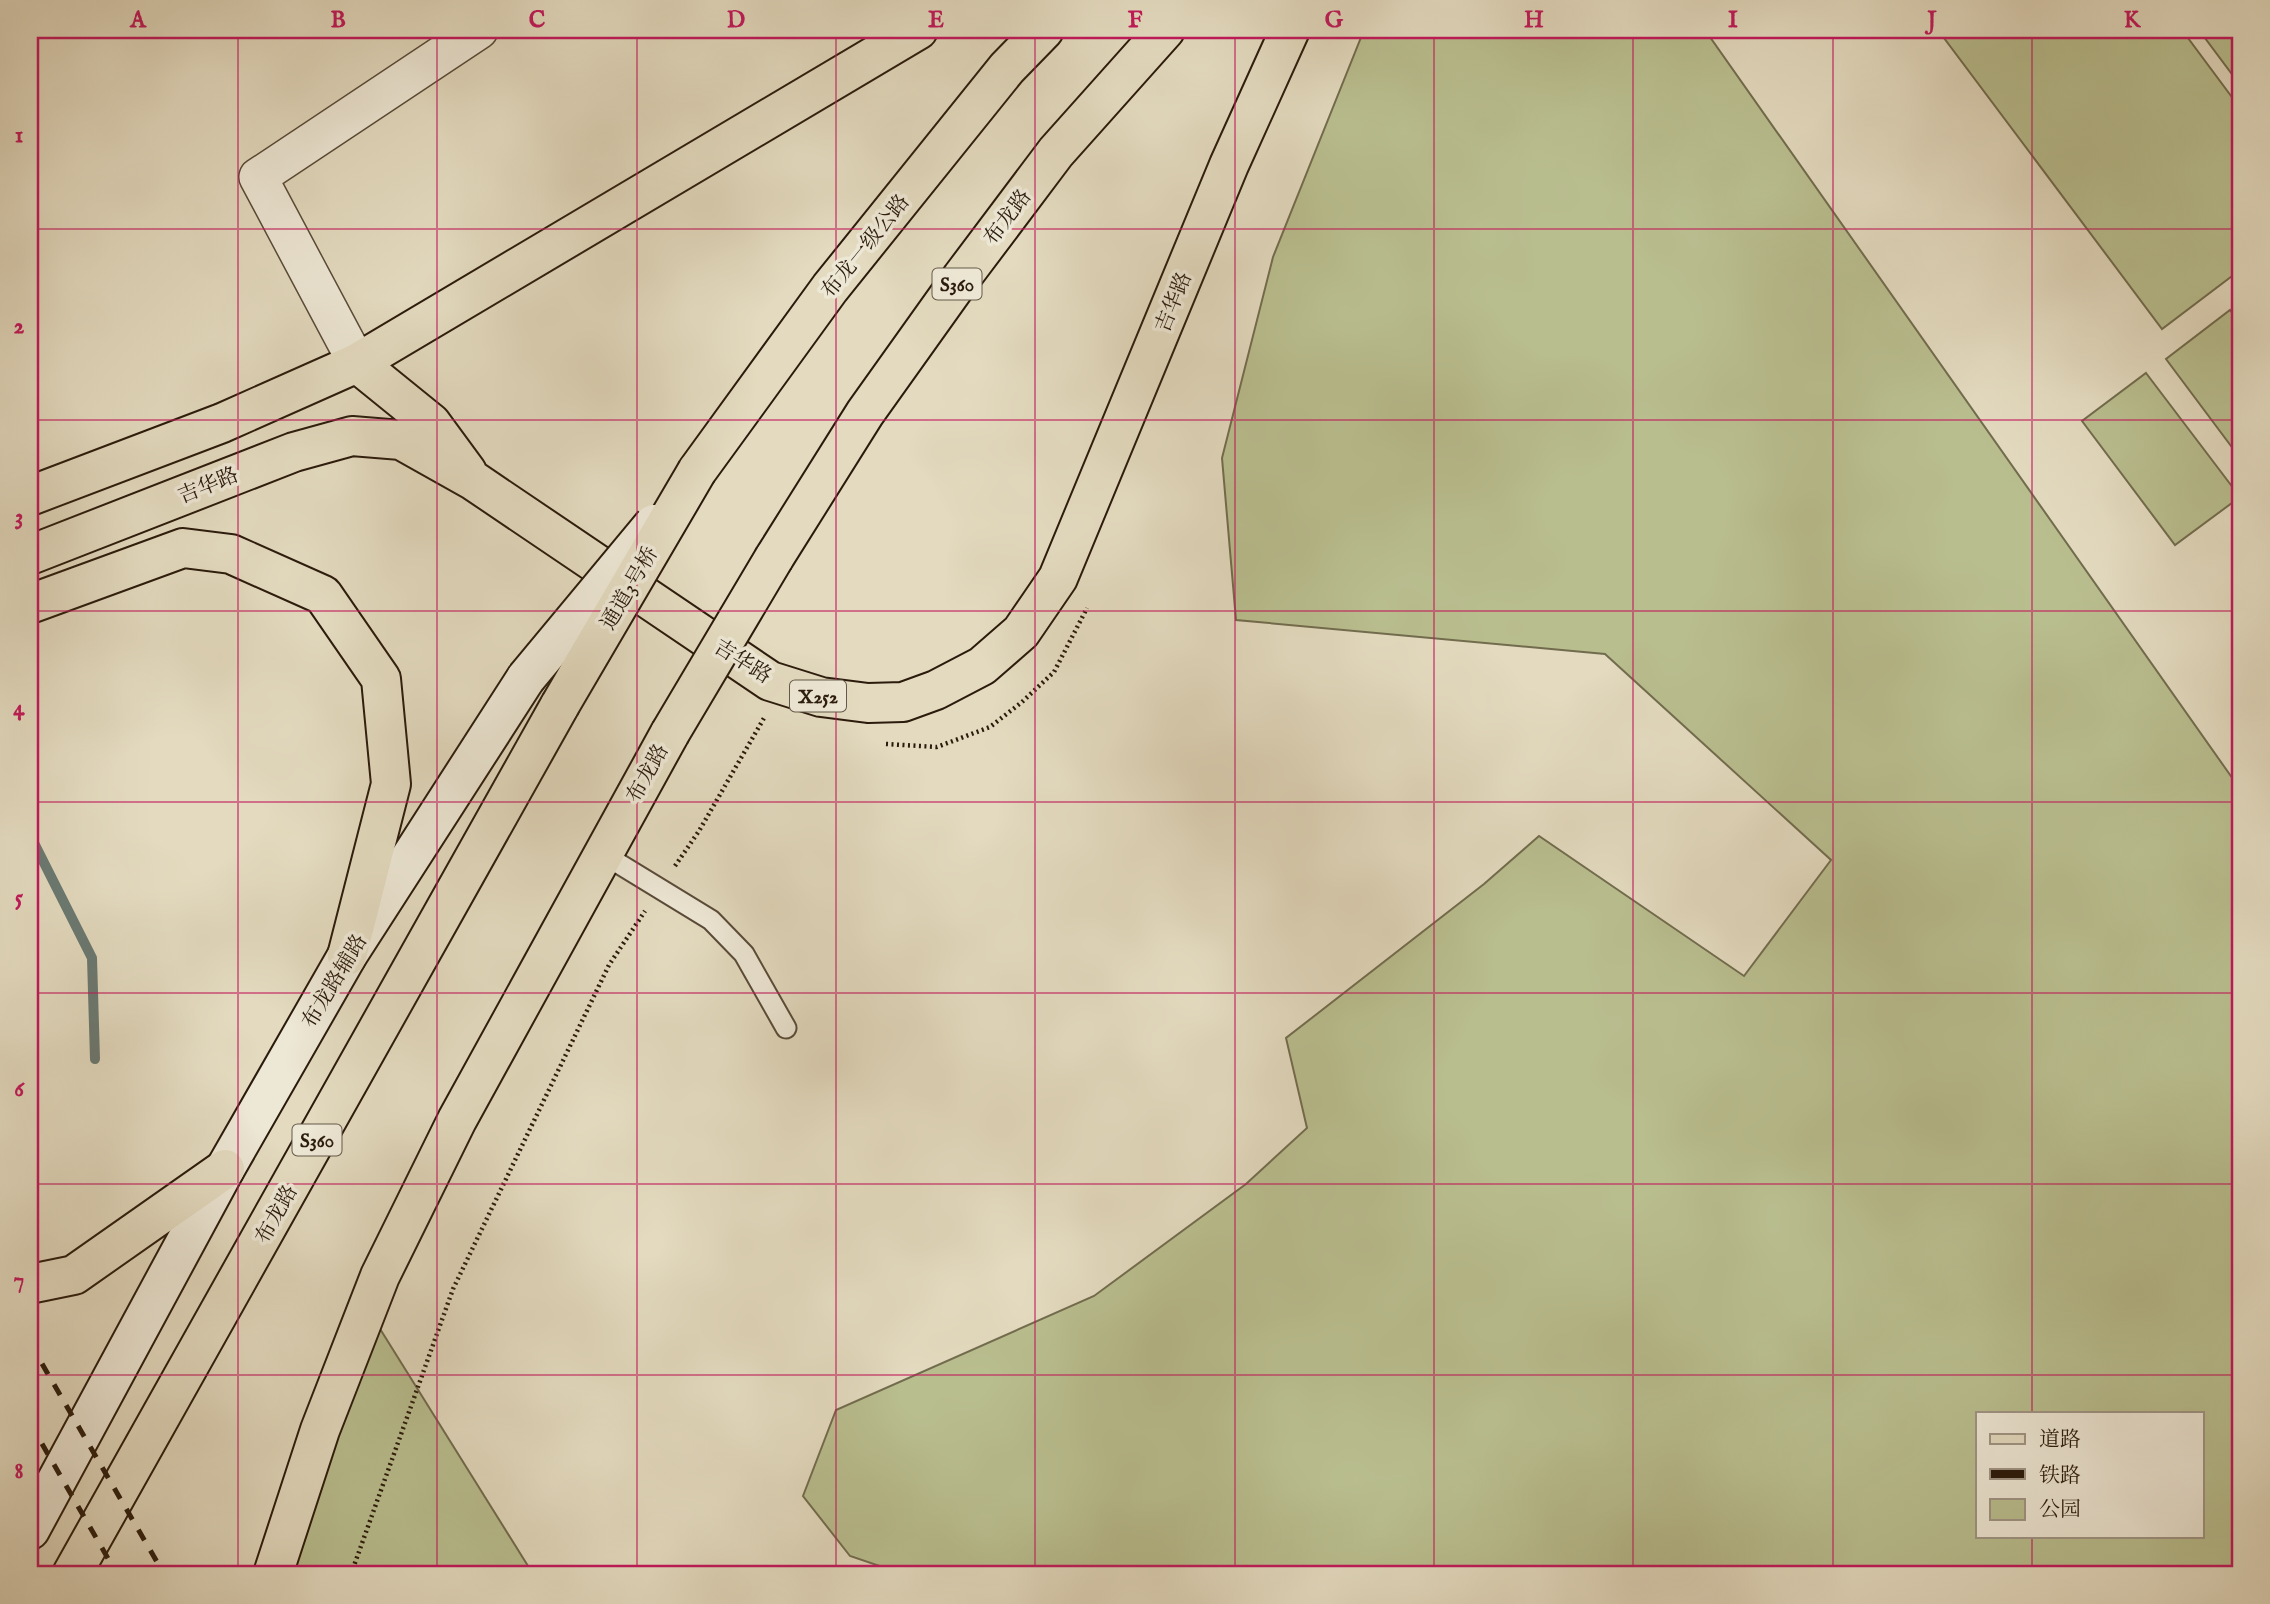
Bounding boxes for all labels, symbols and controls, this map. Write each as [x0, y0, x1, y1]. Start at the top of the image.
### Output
text: A [129, 6, 147, 35]
text: B [330, 6, 346, 35]
text: C [529, 6, 546, 35]
text: D [727, 6, 745, 35]
text: E [928, 6, 944, 35]
text: F [1128, 6, 1143, 35]
text: G [1325, 6, 1344, 35]
text: H [1524, 6, 1544, 35]
text: I [1728, 6, 1738, 35]
text: J [1924, 6, 1937, 35]
text: K [2124, 6, 2142, 35]
text: 1 [15, 121, 23, 150]
street label: 布龙路 [978, 185, 1038, 251]
street label: 布龙一级公路 [816, 189, 916, 304]
road number: S360 [932, 268, 982, 300]
street label: 吉华路 [1150, 268, 1199, 337]
text: 2 [14, 312, 25, 341]
street label: 吉华路 [174, 462, 243, 511]
text: 3 [15, 503, 23, 532]
street label: 通道3号桥 [596, 542, 665, 635]
street label: 吉华路 [708, 634, 776, 690]
road number: X252 [790, 680, 846, 712]
text: 4 [13, 694, 25, 723]
street label: 布龙路 [621, 740, 675, 808]
text: 5 [15, 884, 24, 913]
street label: 布龙路辅路 [297, 930, 374, 1034]
text: 6 [14, 1075, 25, 1104]
road number: S360 [292, 1124, 342, 1156]
street label: 布龙路 [250, 1181, 304, 1249]
text: 7 [14, 1266, 24, 1295]
legend [1976, 1412, 2204, 1538]
text: 道路 [2039, 1427, 2081, 1454]
text: 8 [14, 1457, 24, 1486]
text: 铁路 [2039, 1463, 2081, 1490]
text: 公园 [2039, 1497, 2081, 1524]

